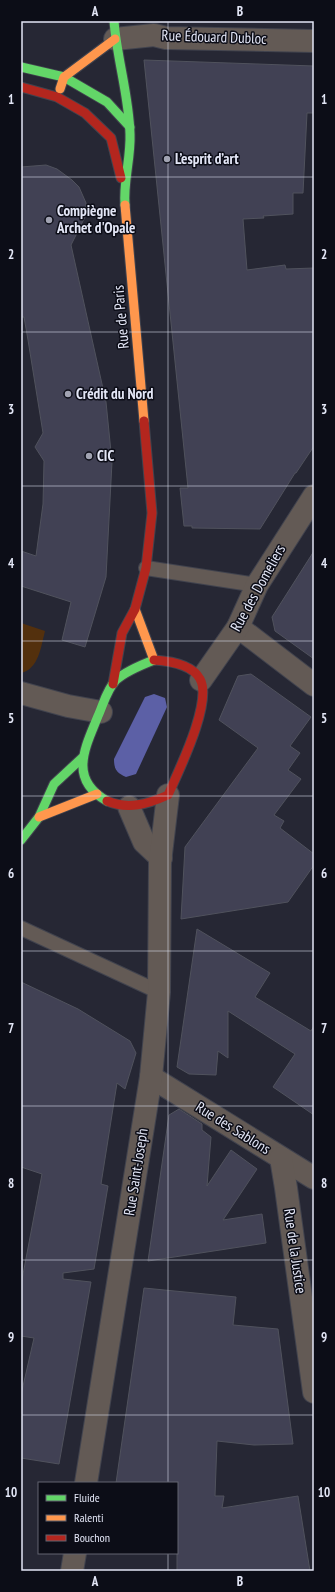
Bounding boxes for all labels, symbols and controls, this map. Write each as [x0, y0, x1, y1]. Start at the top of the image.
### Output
text: A [91, 3, 99, 20]
text: B [237, 3, 243, 20]
street label: Rue Édouard Dubloc [161, 25, 267, 48]
text: 1 [8, 91, 14, 108]
text: 1 [321, 91, 327, 108]
place label: L’esprit d’art [175, 149, 239, 168]
marker: L’esprit d’art [162, 154, 172, 164]
place label: Compiègne Archet d'Opale [56, 201, 135, 237]
marker: Compiègne Archet d'Opale [44, 215, 54, 225]
text: 2 [8, 246, 14, 263]
text: 2 [321, 246, 327, 263]
street label: Rue de Paris [108, 284, 133, 350]
place label: Crédit du Nord [76, 384, 154, 403]
marker: Crédit du Nord [63, 389, 73, 399]
text: 3 [8, 401, 14, 418]
text: 3 [321, 401, 327, 418]
place label: CIC [97, 446, 114, 465]
marker: CIC [84, 451, 94, 461]
street label: Rue des Domeliers [226, 541, 289, 635]
text: 4 [8, 555, 15, 572]
text: 4 [321, 555, 328, 572]
text: 5 [8, 710, 14, 727]
text: 5 [321, 710, 327, 727]
text: 6 [8, 865, 14, 882]
text: 6 [321, 865, 327, 882]
text: 7 [8, 1020, 14, 1037]
text: 7 [321, 1020, 327, 1037]
street label: Rue des Sablons [192, 1097, 274, 1158]
street label: Rue Saint-Joseph [119, 1127, 152, 1217]
text: 8 [8, 1175, 14, 1192]
text: 8 [321, 1175, 327, 1192]
street label: Rue de la Justice [280, 1207, 311, 1295]
text: 9 [8, 1329, 14, 1346]
text: 9 [321, 1329, 327, 1346]
legend [38, 1482, 178, 1554]
text: 10 [5, 1484, 17, 1501]
text: 10 [318, 1484, 330, 1501]
text: Fluide [74, 1490, 100, 1505]
text: Ralenti [74, 1510, 103, 1525]
text: Bouchon [74, 1530, 110, 1545]
text: A [91, 1573, 99, 1590]
text: B [237, 1573, 243, 1590]

